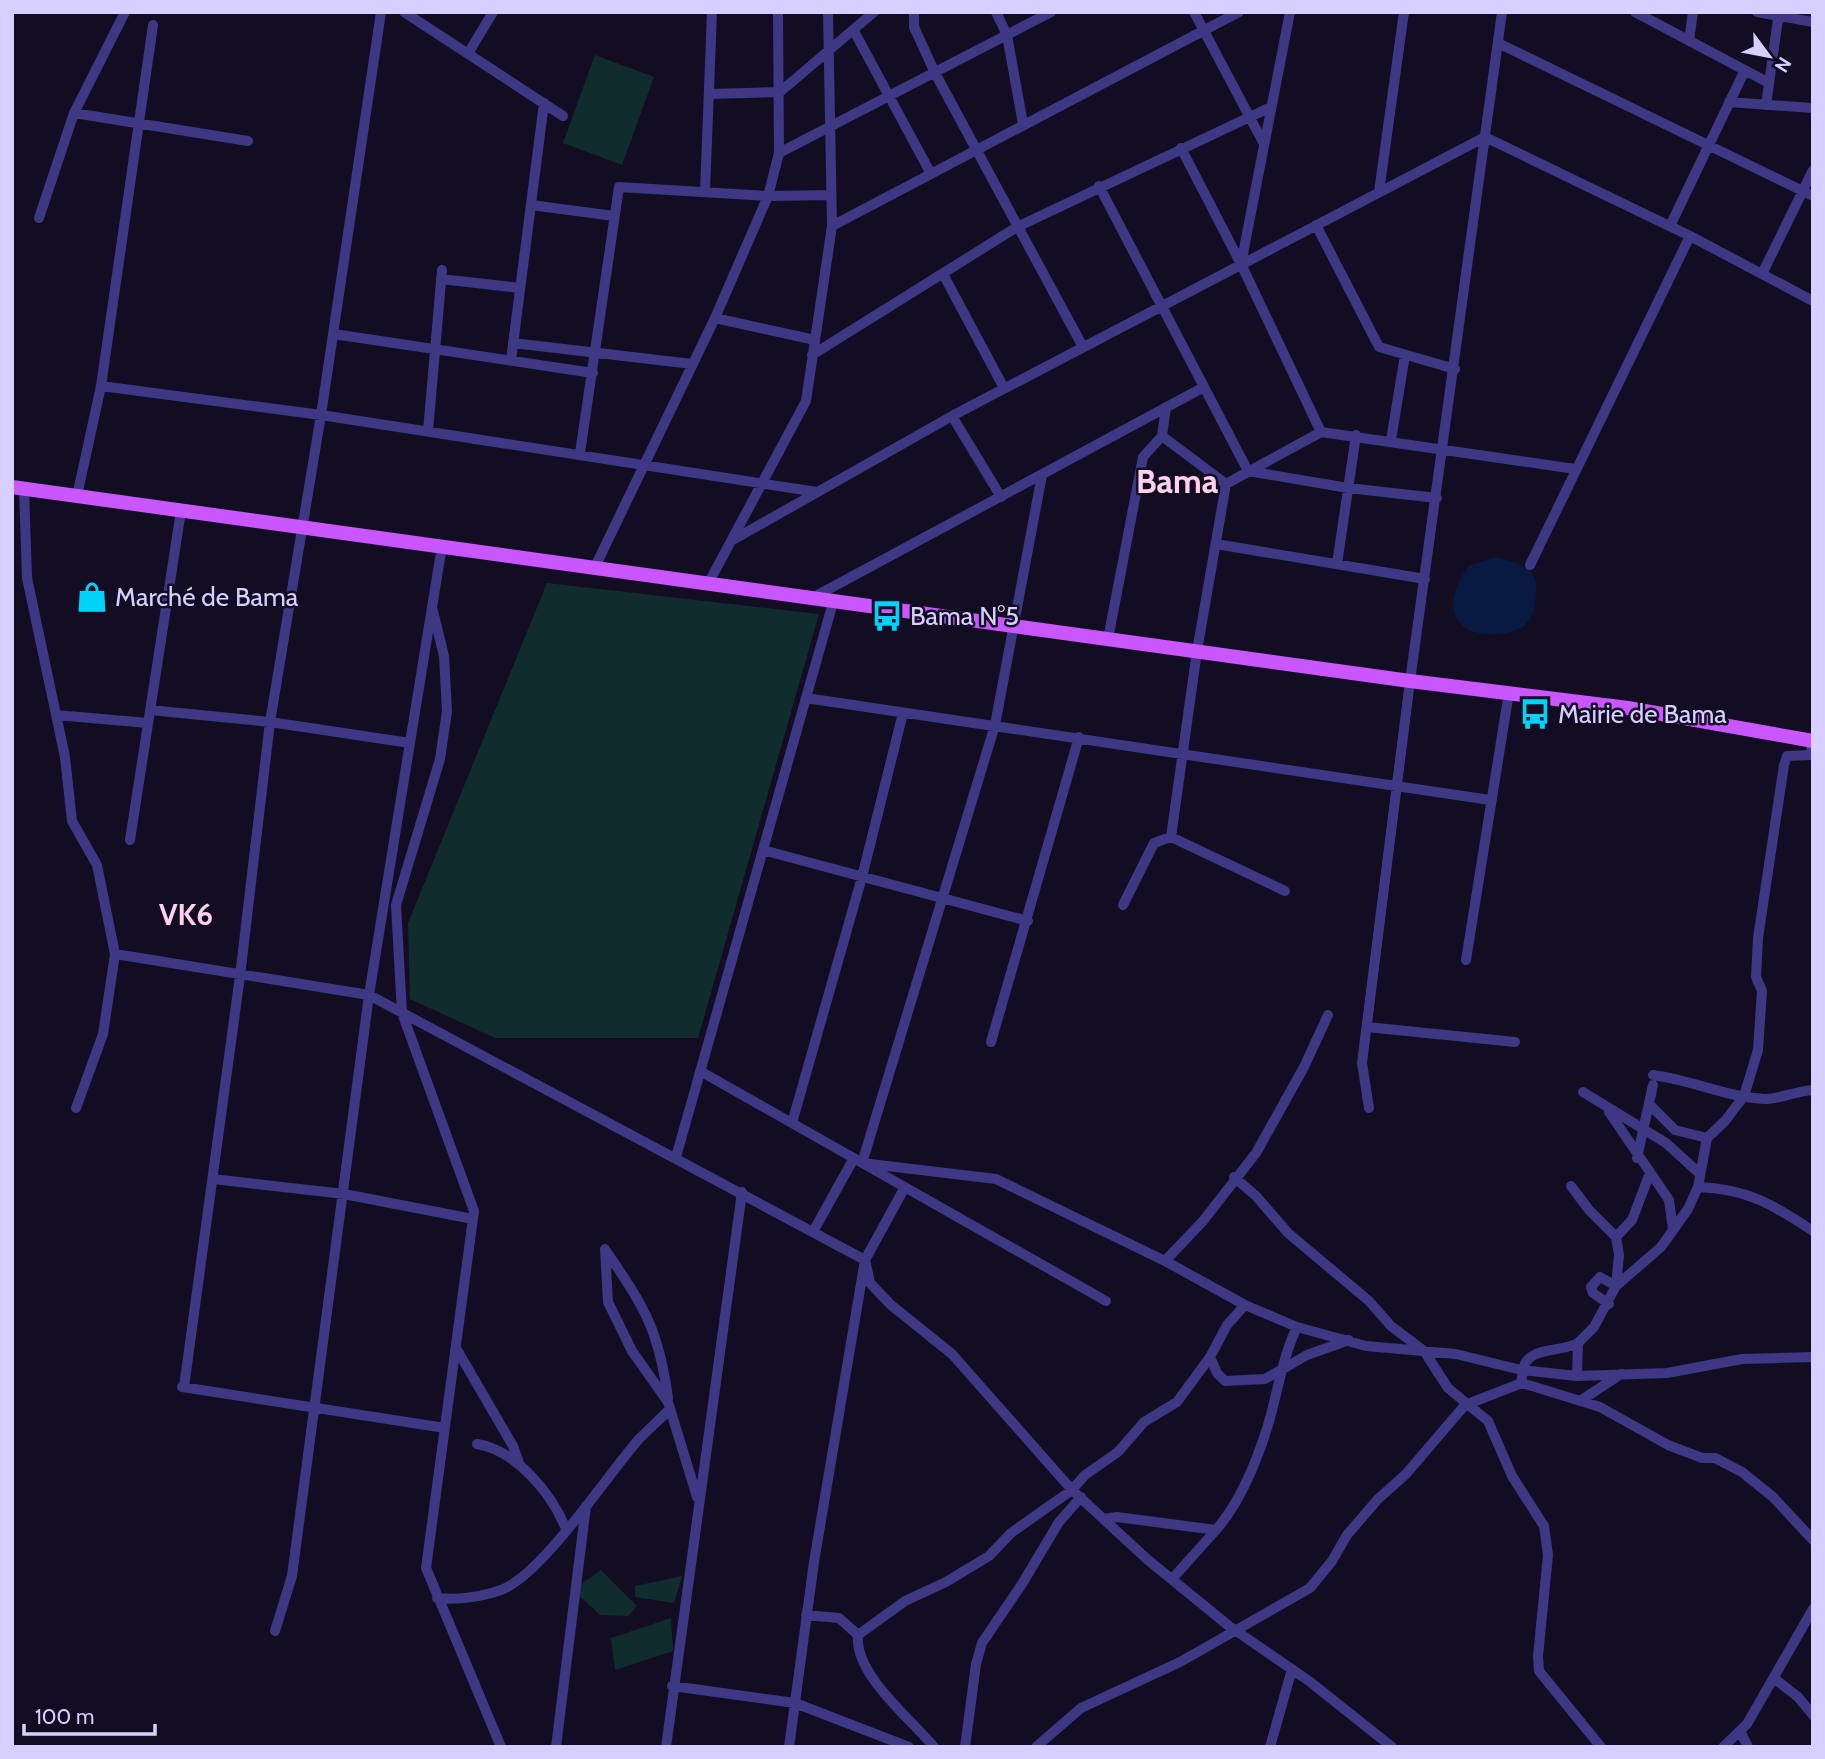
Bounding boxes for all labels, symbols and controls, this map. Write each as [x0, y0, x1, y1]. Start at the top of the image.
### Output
north arrow [1734, 21, 1804, 91]
text: N [1770, 53, 1796, 77]
district label: Bama [1136, 461, 1219, 501]
shop icon: Marché de Bama [75, 580, 109, 614]
place label: Marché de Bama [115, 581, 299, 613]
bus stop icon: Bama N°5 [870, 599, 904, 633]
place label: Bama N°5 [910, 600, 1019, 632]
bus stop icon: Mairie de Bama [1518, 697, 1552, 731]
place label: Mairie de Bama [1558, 698, 1727, 730]
district label: VK6 [159, 896, 213, 933]
scale bar [24, 1692, 156, 1736]
text: 100 m [35, 1704, 94, 1729]

